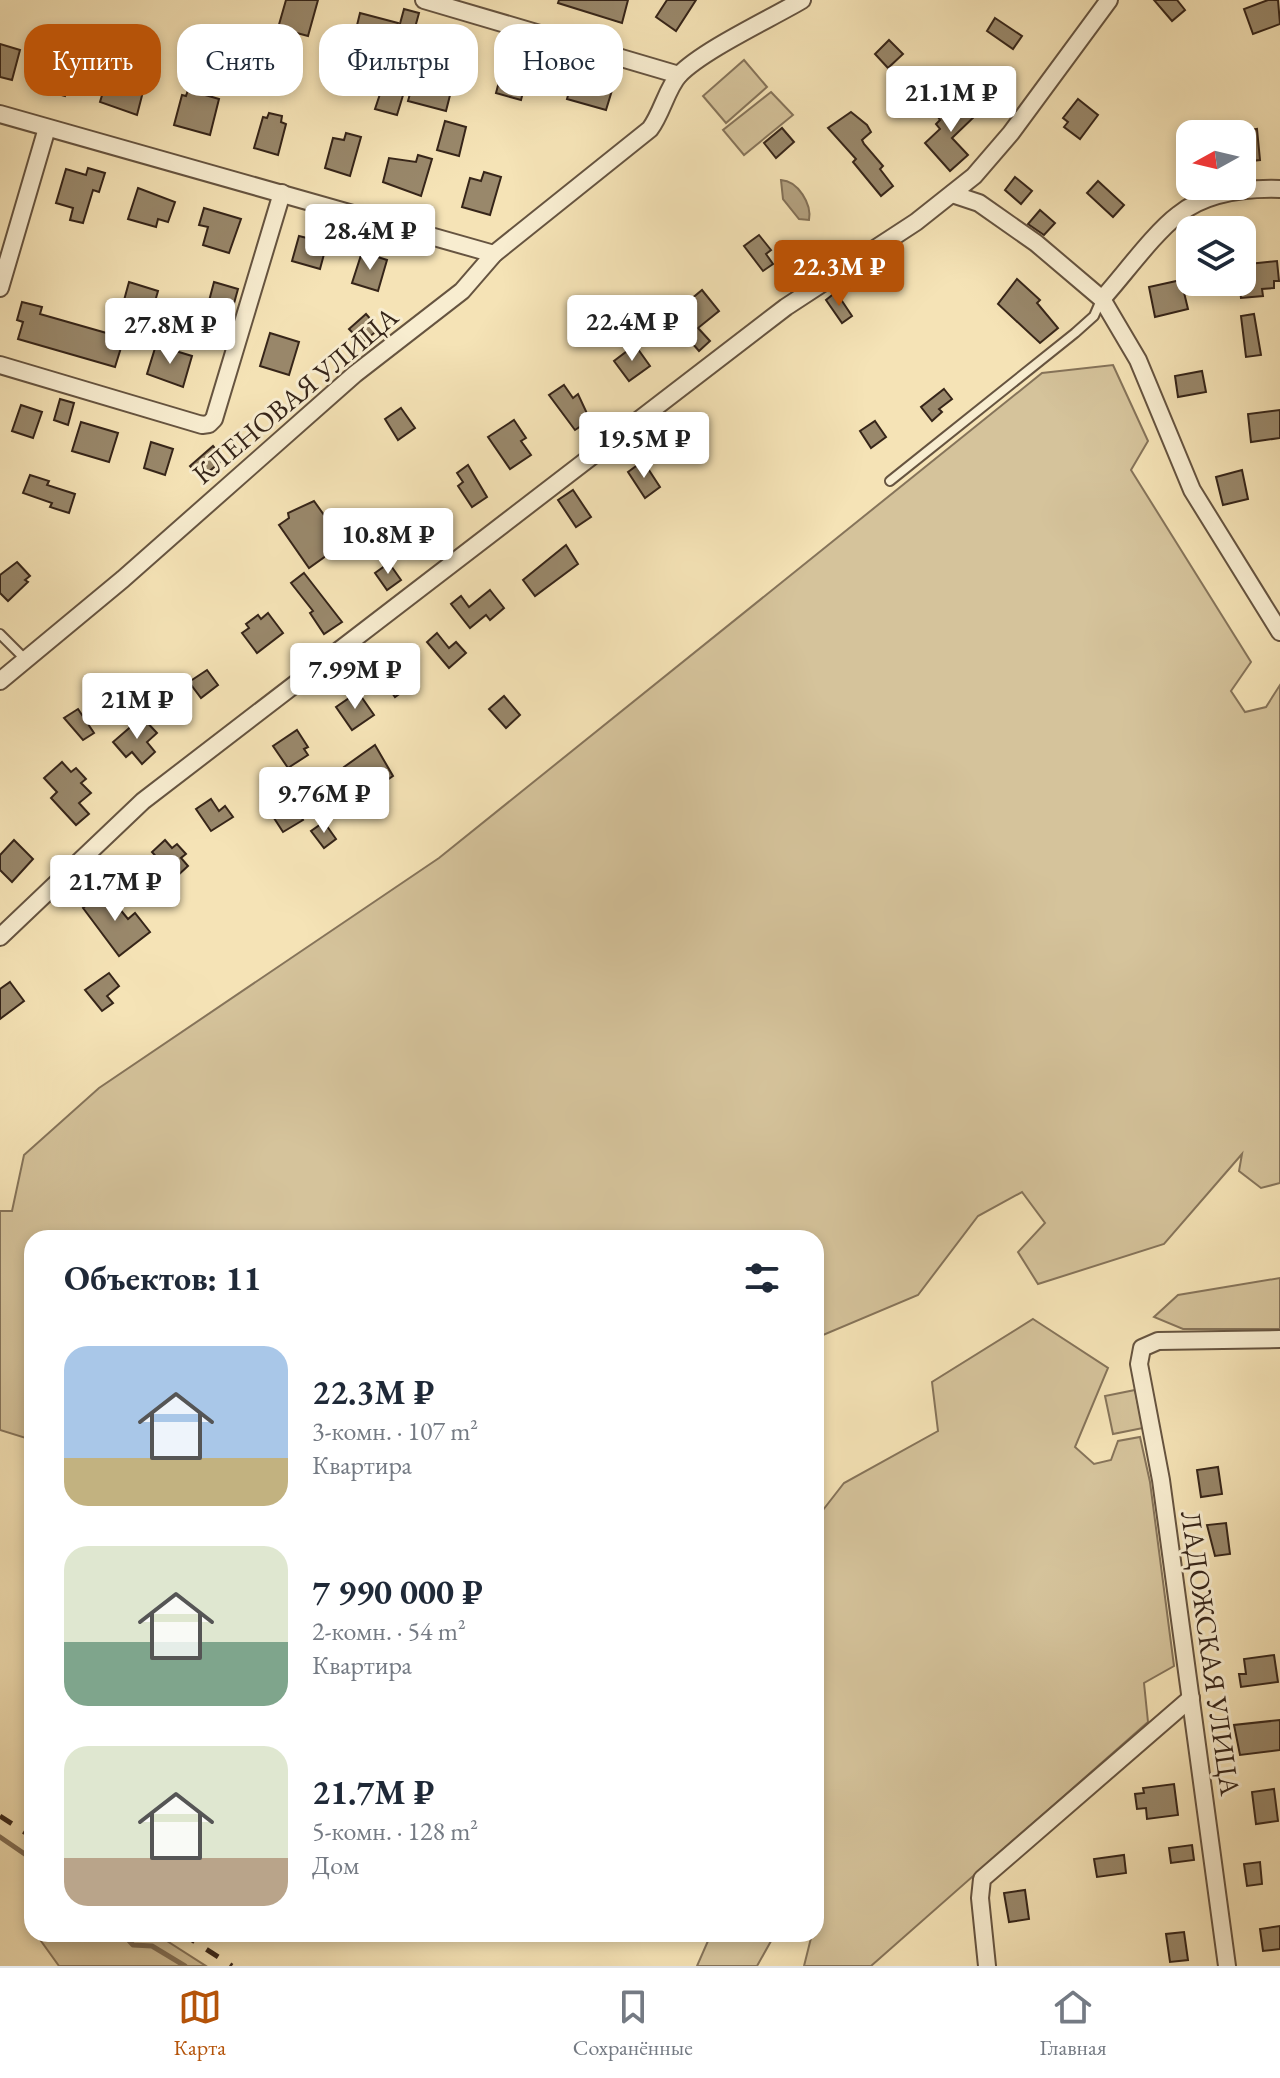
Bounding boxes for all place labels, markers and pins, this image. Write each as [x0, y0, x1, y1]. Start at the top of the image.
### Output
pin: 21.1M ₽ [877, 66, 1025, 134]
pin: 28.4M ₽ [296, 204, 444, 272]
pin: 22.3M ₽ [765, 240, 913, 308]
pin: 22.4M ₽ [558, 295, 706, 363]
pin: 27.8M ₽ [96, 298, 244, 366]
pin: 19.5M ₽ [570, 412, 718, 480]
pin: 10.8M ₽ [314, 508, 462, 576]
pin: 7.99M ₽ [281, 643, 429, 711]
pin: 21M ₽ [81, 673, 193, 741]
pin: 9.76M ₽ [250, 767, 398, 835]
pin: 21.7M ₽ [41, 855, 189, 923]

